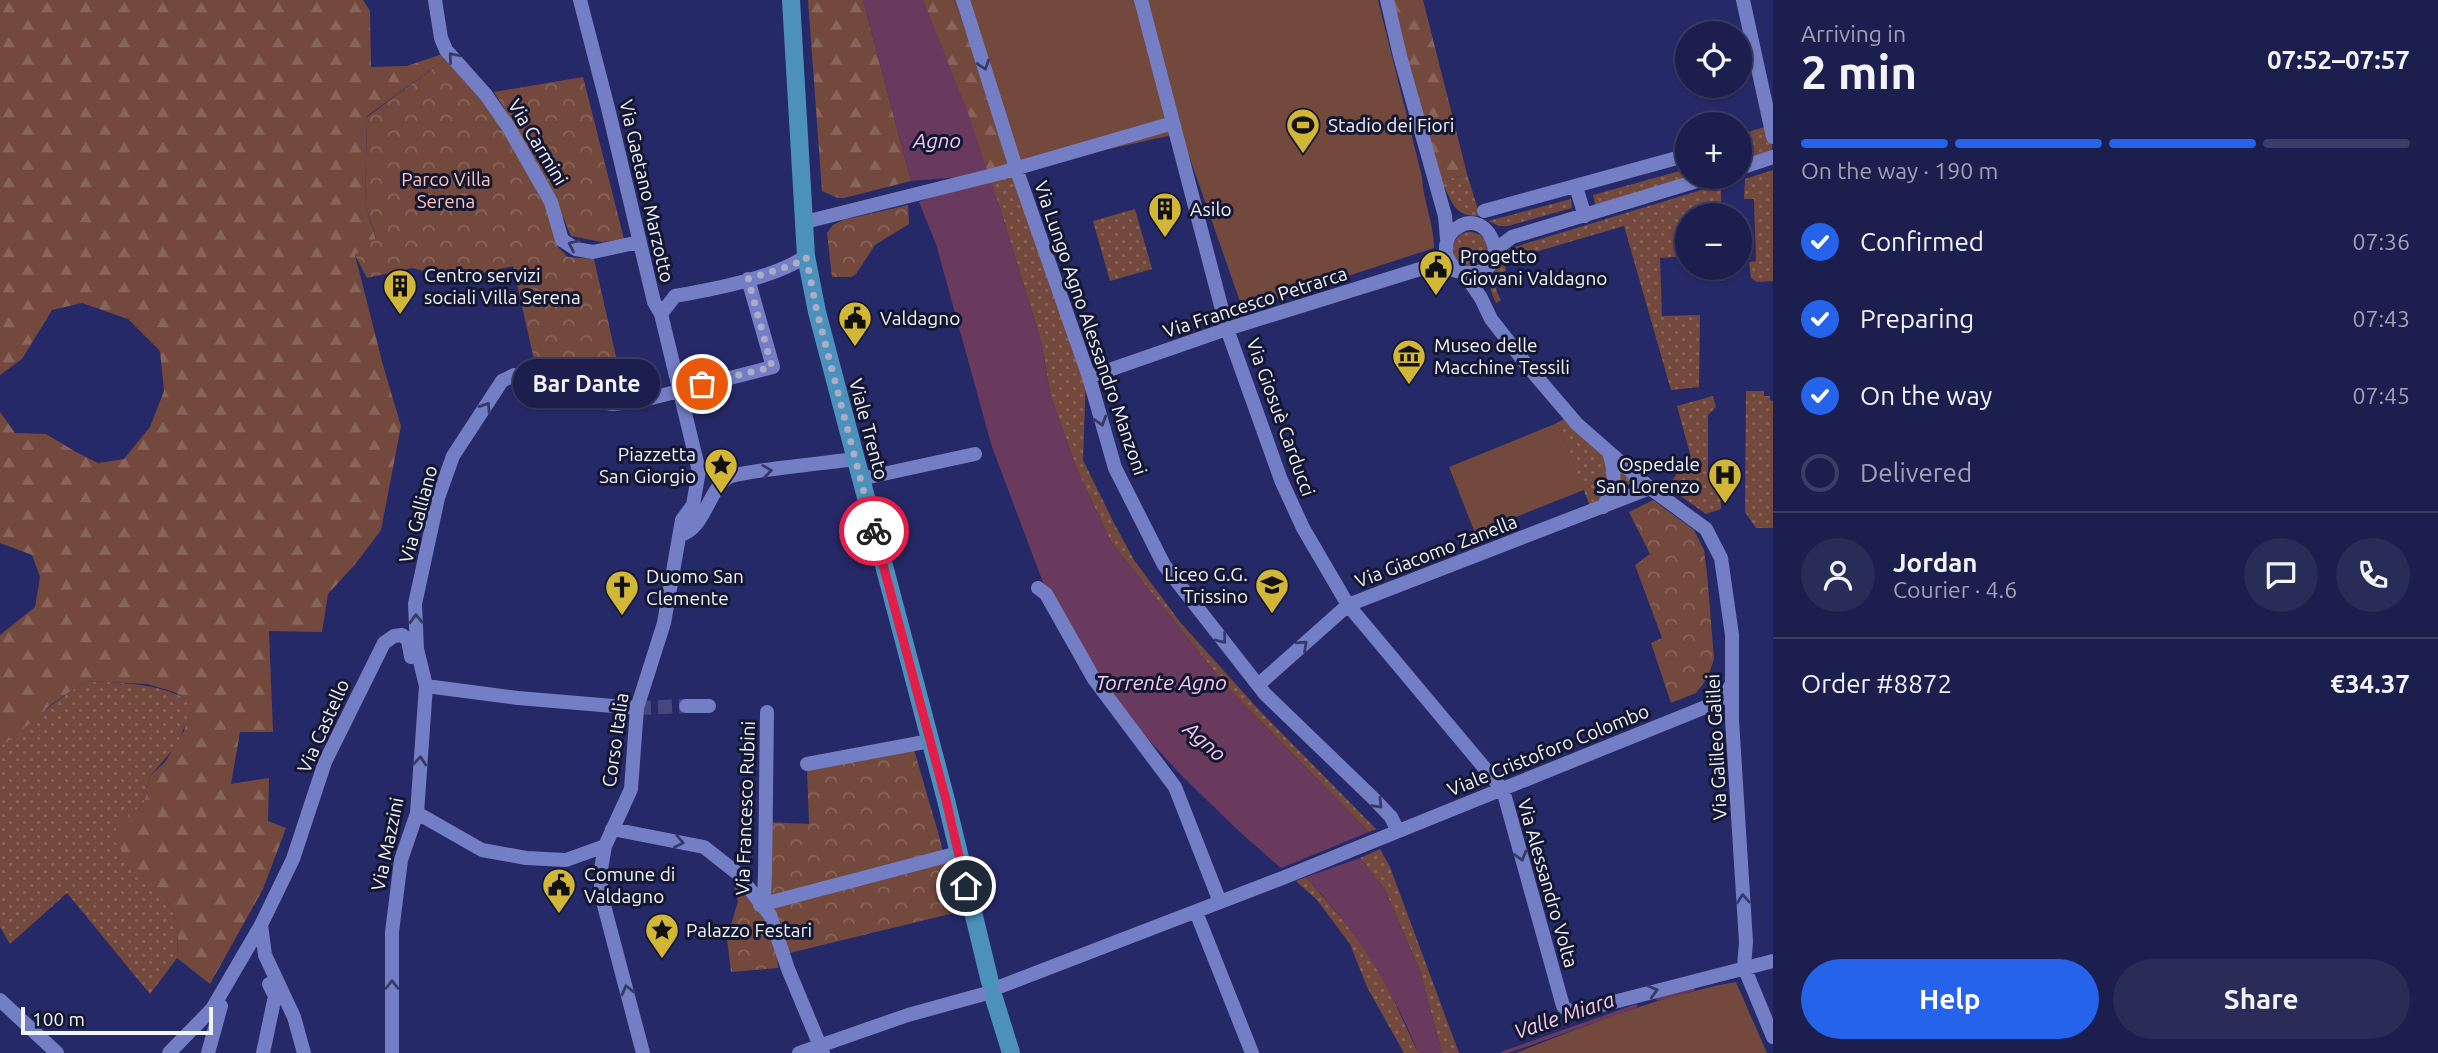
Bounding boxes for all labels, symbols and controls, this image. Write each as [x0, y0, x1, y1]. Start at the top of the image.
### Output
map controls [1675, 21, 1752, 280]
button: locate [1675, 21, 1752, 98]
text: Arriving in [1801, 21, 1906, 46]
text: 07:52–07:57 [2267, 45, 2410, 74]
text: 2 min [1801, 46, 1917, 98]
one-way arrow [449, 53, 462, 65]
one-way arrow [975, 59, 990, 71]
street label: Via Carmini [504, 95, 572, 189]
street label: Via Gaetano Marzotto [615, 97, 679, 285]
sports icon: Stadio dei Fiori [1284, 106, 1322, 155]
button: + [1675, 112, 1752, 189]
place label: Stadio dei Fiori [1328, 114, 1454, 136]
water label: Agno [912, 128, 961, 152]
text: On the way · 190 m [1801, 158, 1998, 183]
park label: Parco Villa Serena [401, 168, 491, 212]
street label: Via Lungo Agno Alessandro Manzoni [1030, 178, 1152, 478]
building icon: Asilo [1146, 190, 1184, 239]
place label: Asilo [1190, 198, 1232, 220]
button: − [1675, 203, 1752, 280]
icon: check [1801, 223, 1839, 261]
text: Confirmed [1860, 227, 1984, 256]
text: 07:36 [2352, 229, 2410, 254]
one-way arrow [568, 239, 580, 253]
place label: Progetto Giovani Valdagno [1460, 245, 1607, 289]
public building icon: Progetto Giovani Valdagno [1417, 248, 1455, 297]
street label: Via Francesco Petrarca [1160, 262, 1350, 342]
place label: Centro servizi sociali Villa Serena [424, 264, 581, 308]
building icon: Centro servizi sociali Villa Serena [381, 267, 419, 316]
public building icon: Valdagno [836, 299, 874, 348]
icon: check [1801, 300, 1839, 338]
text: Preparing [1860, 304, 1974, 333]
text: 07:43 [2352, 306, 2410, 331]
place label: Valdagno [880, 307, 960, 329]
place label: Museo delle Macchine Tessili [1434, 334, 1570, 378]
street label: Via Giosuè Carducci [1242, 335, 1320, 499]
museum icon: Museo delle Macchine Tessili [1390, 337, 1428, 386]
pin [672, 354, 732, 414]
callout: Bar Dante [513, 360, 660, 408]
icon: bag [683, 365, 721, 403]
text: Bar Dante [532, 371, 641, 396]
street label: Viale Trento [845, 376, 893, 482]
icon: check [1801, 377, 1839, 415]
text: On the way [1860, 381, 1992, 410]
text: 07:45 [2352, 383, 2410, 408]
one-way arrow [477, 401, 490, 414]
one-way arrow [1092, 414, 1107, 426]
place label: Piazzetta San Giorgio [599, 443, 696, 487]
place icon: Piazzetta San Giorgio [702, 446, 740, 495]
place label: Ospedale San Lorenzo [1596, 453, 1700, 497]
hospital icon: Ospedale San Lorenzo [1706, 456, 1744, 505]
text: Delivered [1860, 458, 1972, 487]
street label: Via Galliano [394, 463, 442, 565]
one-way arrow [761, 463, 773, 478]
courier [839, 496, 909, 566]
street label: Via Giacomo Zanella [1352, 510, 1520, 592]
icon: bike [855, 512, 893, 550]
button: person [1801, 538, 1875, 612]
button: chat [2244, 538, 2318, 612]
button: phone [2336, 538, 2410, 612]
text: Jordan [1893, 548, 1978, 577]
place label: Liceo G.G. Trissino [1164, 563, 1248, 607]
place label: Duomo San Clemente [646, 565, 744, 609]
school or university icon: Liceo G.G. Trissino [1253, 566, 1291, 615]
church icon: Duomo San Clemente [603, 568, 641, 617]
text: Courier · 4.6 [1893, 577, 2017, 602]
one-way arrow [408, 613, 423, 624]
one-way arrow [1213, 631, 1226, 644]
one-way arrow [1295, 641, 1308, 653]
text: Order #8872 [1801, 669, 1952, 698]
text: €34.37 [2330, 669, 2410, 698]
water label: Torrente Agno [1095, 670, 1227, 694]
street label: Via Galileo Galilei [1701, 673, 1731, 821]
street label: Via Castello [293, 676, 353, 776]
street label: Corso Italia [597, 691, 633, 789]
street label: Viale Cristoforo Colombo [1444, 699, 1652, 801]
water label: Agno [1178, 716, 1231, 766]
street label: Via Francesco Rubini [731, 720, 759, 896]
one-way arrow [413, 755, 428, 766]
street label: Via Mazzini [366, 795, 408, 893]
one-way arrow [1370, 795, 1382, 808]
street label: Via Alessandro Volta [1513, 796, 1583, 970]
one-way arrow [673, 833, 685, 848]
one-way arrow [1513, 849, 1527, 861]
pin [936, 856, 996, 916]
place label: Comune di Valdagno [584, 863, 675, 907]
public building icon: Comune di Valdagno [540, 866, 578, 915]
icon: home [947, 867, 985, 905]
one-way arrow [1736, 893, 1751, 904]
place icon: Palazzo Festari [643, 911, 681, 960]
place label: Palazzo Festari [686, 919, 812, 941]
button: Help [1801, 959, 2099, 1039]
button: Share [2113, 959, 2410, 1039]
one-way arrow [384, 979, 400, 990]
one-way arrow [621, 984, 635, 996]
one-way arrow [1647, 985, 1659, 999]
water label: Valle Miara [1511, 987, 1617, 1043]
scale bar [21, 1004, 214, 1036]
text: 100 m [32, 1008, 85, 1030]

